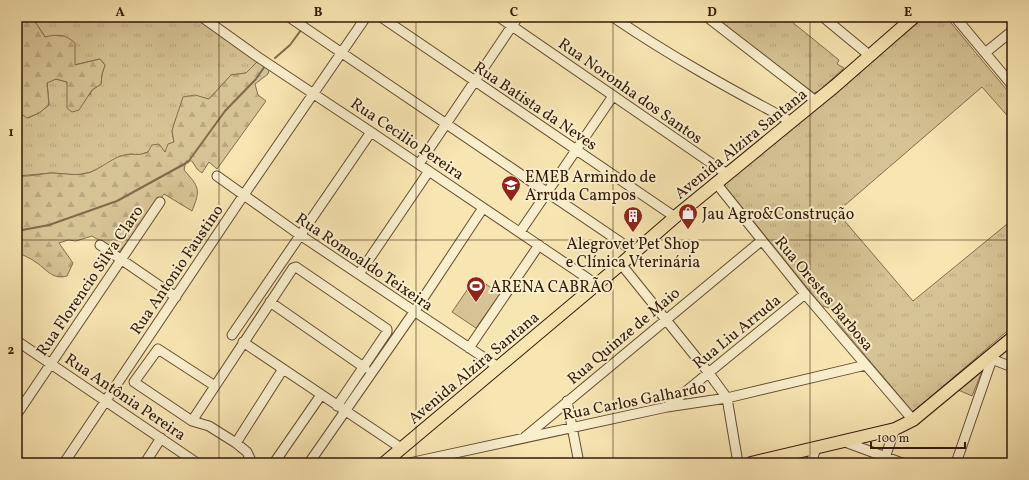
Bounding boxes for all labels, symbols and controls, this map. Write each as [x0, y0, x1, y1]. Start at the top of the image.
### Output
text: A [115, 4, 125, 22]
text: B [314, 4, 323, 22]
text: C [510, 4, 518, 22]
text: D [707, 4, 717, 22]
text: E [904, 4, 912, 22]
street label: Rua Noronha dos Santos [553, 33, 707, 150]
street label: Rua Batista da Neves [469, 57, 601, 156]
street label: Avenida Alzira Santana [670, 84, 812, 205]
street label: Rua Cecilio Pereira [346, 93, 468, 186]
text: 1 [8, 124, 14, 142]
place label: EMEB Armindo de Arruda Campos [525, 167, 656, 207]
school or university icon: EMEB Armindo de Arruda Campos [500, 174, 522, 202]
street label: Rua Florencio Silva Claro [32, 201, 149, 361]
street label: Rua Antonio Faustino [126, 201, 229, 339]
shop icon: Jau Agro&Construção [677, 202, 699, 230]
place label: Jau Agro&Construção [702, 204, 854, 226]
building icon: Alegrovet Pet Shop e Clínica Vterinária [622, 205, 644, 233]
street label: Rua Romoaldo Teixeira [291, 208, 437, 317]
street label: Rua Orestes Barbosa [769, 232, 878, 356]
place label: Alegrovet Pet Shop e Clínica Vterinária [566, 234, 700, 274]
sports icon: ARENA CABRÃO [465, 275, 487, 303]
place label: ARENA CABRÃO [490, 277, 613, 299]
street label: Rua Quinze de Maio [563, 283, 685, 390]
street label: Rua Liu Arruda [688, 290, 786, 375]
street label: Avenida Alzira Santana [404, 307, 545, 430]
text: 2 [8, 342, 15, 360]
street label: Rua Antônia Pereira [60, 349, 190, 446]
street label: Rua Carlos Galhardo [561, 377, 708, 427]
scale bar [871, 424, 965, 450]
text: 100 m [877, 431, 910, 447]

